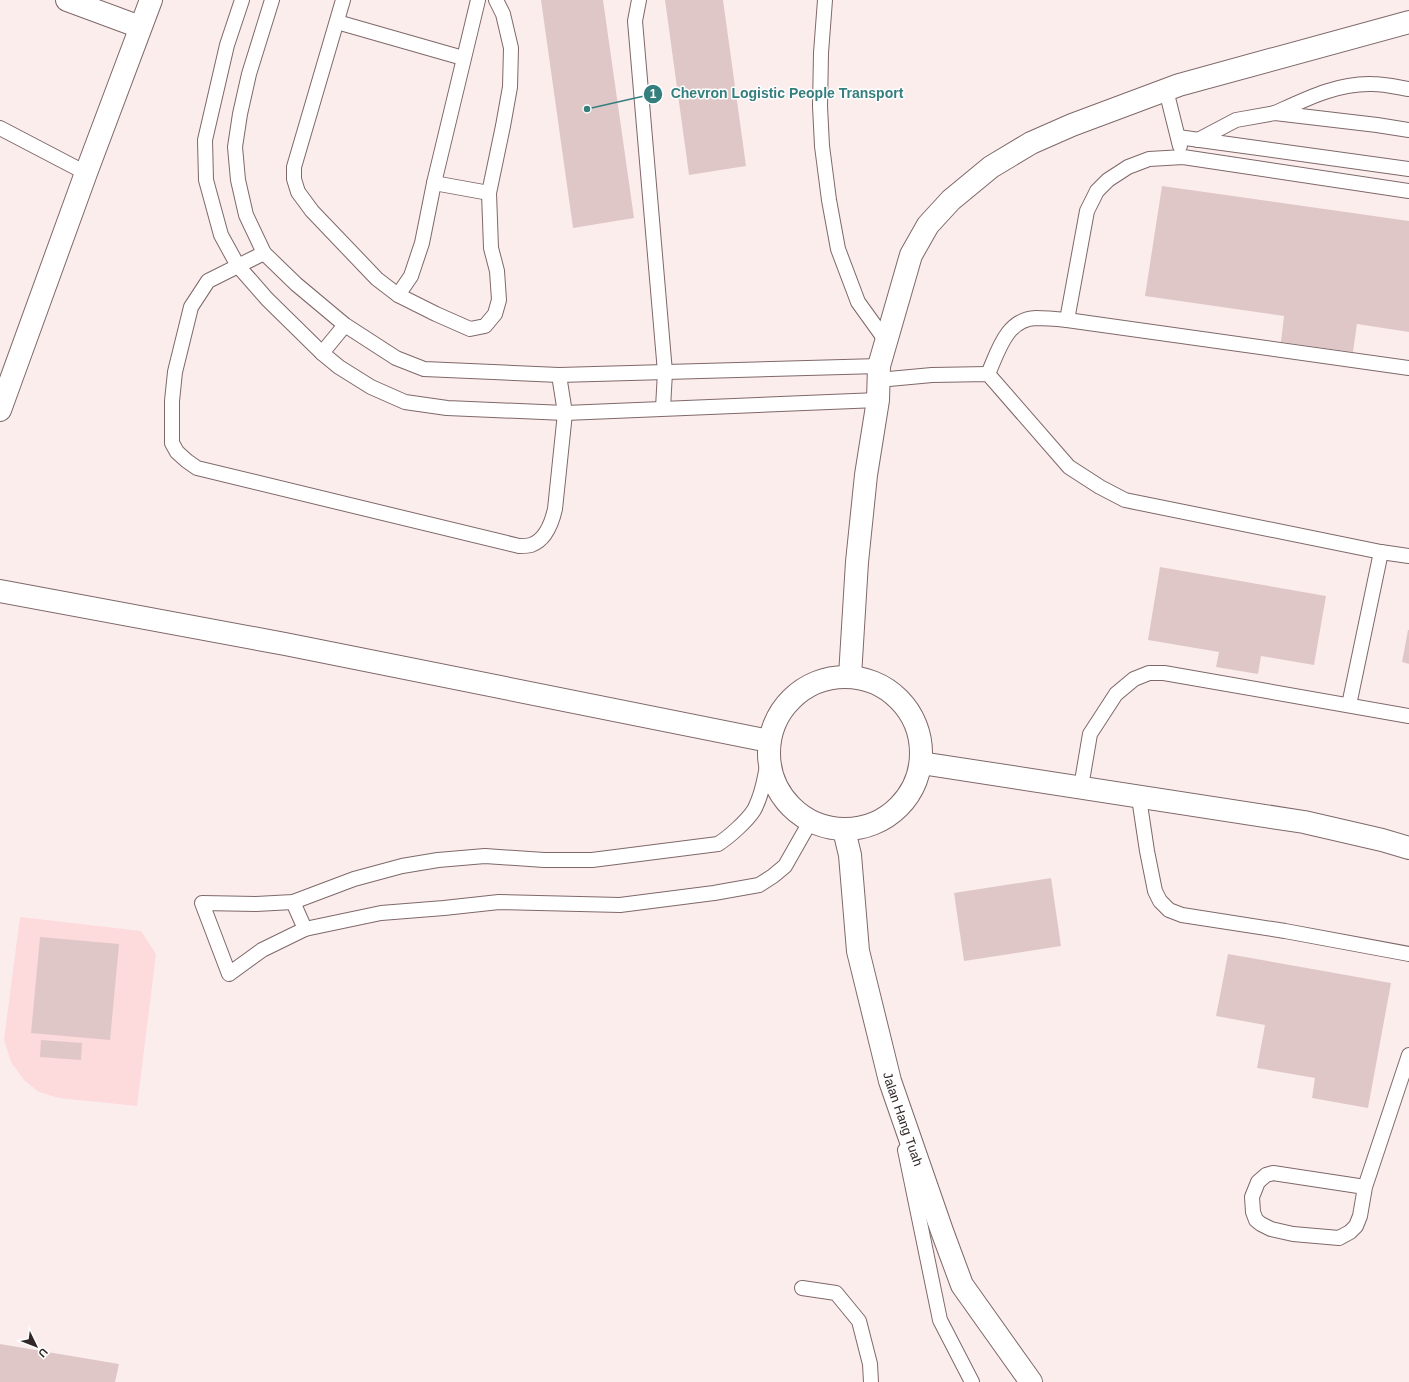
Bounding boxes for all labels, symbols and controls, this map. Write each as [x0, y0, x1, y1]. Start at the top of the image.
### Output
callout: Chevron Logistic People Transport [643, 81, 912, 107]
text: Chevron Logistic People Transport [671, 85, 904, 101]
text: 1 [650, 87, 657, 101]
street label: Jalan Hang Tuah [880, 1070, 926, 1168]
north arrow [16, 1326, 56, 1366]
text: U [36, 1346, 50, 1360]

